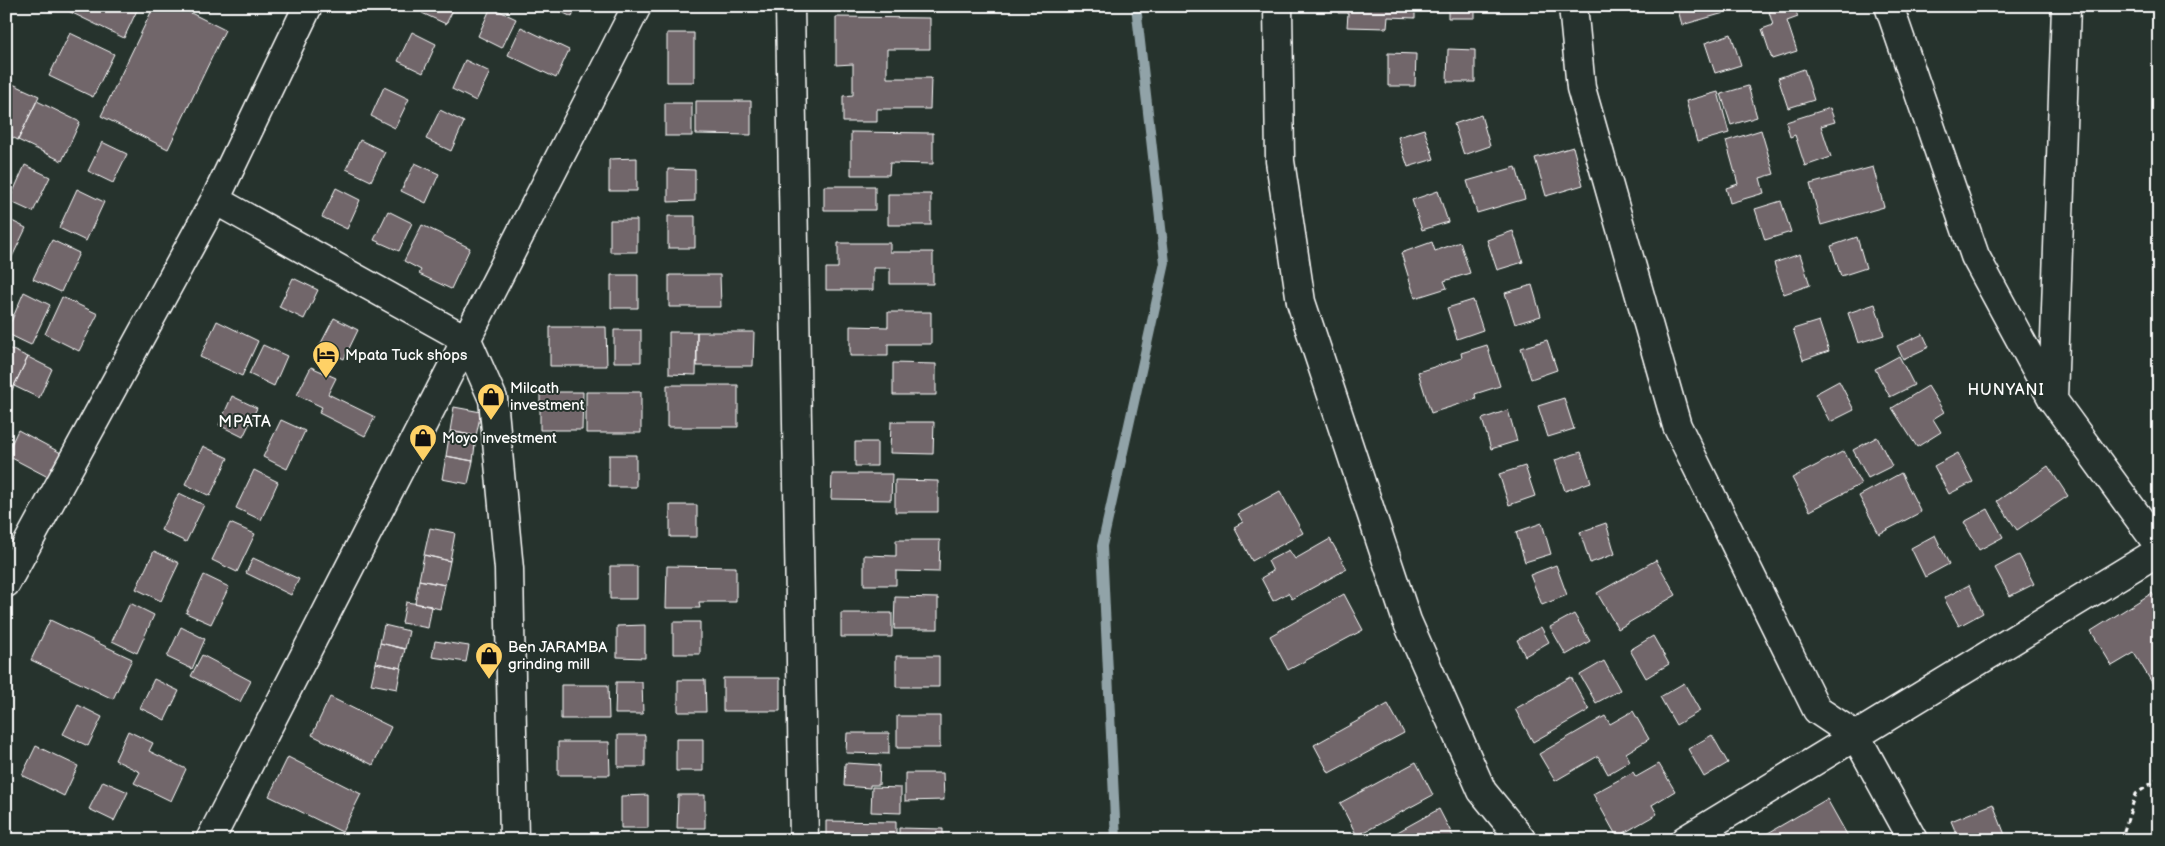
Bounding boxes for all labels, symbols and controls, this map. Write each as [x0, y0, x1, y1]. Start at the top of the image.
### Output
hotel icon: Mpata Tuck shops [311, 340, 341, 379]
place label: Mpata Tuck shops [345, 346, 468, 365]
place label: Milcath investment [510, 379, 585, 415]
district label: HUNYANI [1967, 381, 2045, 400]
shop icon: Milcath investment [476, 382, 506, 421]
district label: MPATA [218, 413, 272, 432]
shop icon: Moyo investment [408, 423, 438, 462]
place label: Moyo investment [442, 429, 557, 448]
place label: Ben JARAMBA grinding mill [508, 638, 608, 674]
shop icon: Ben JARAMBA grinding mill [474, 641, 504, 680]

